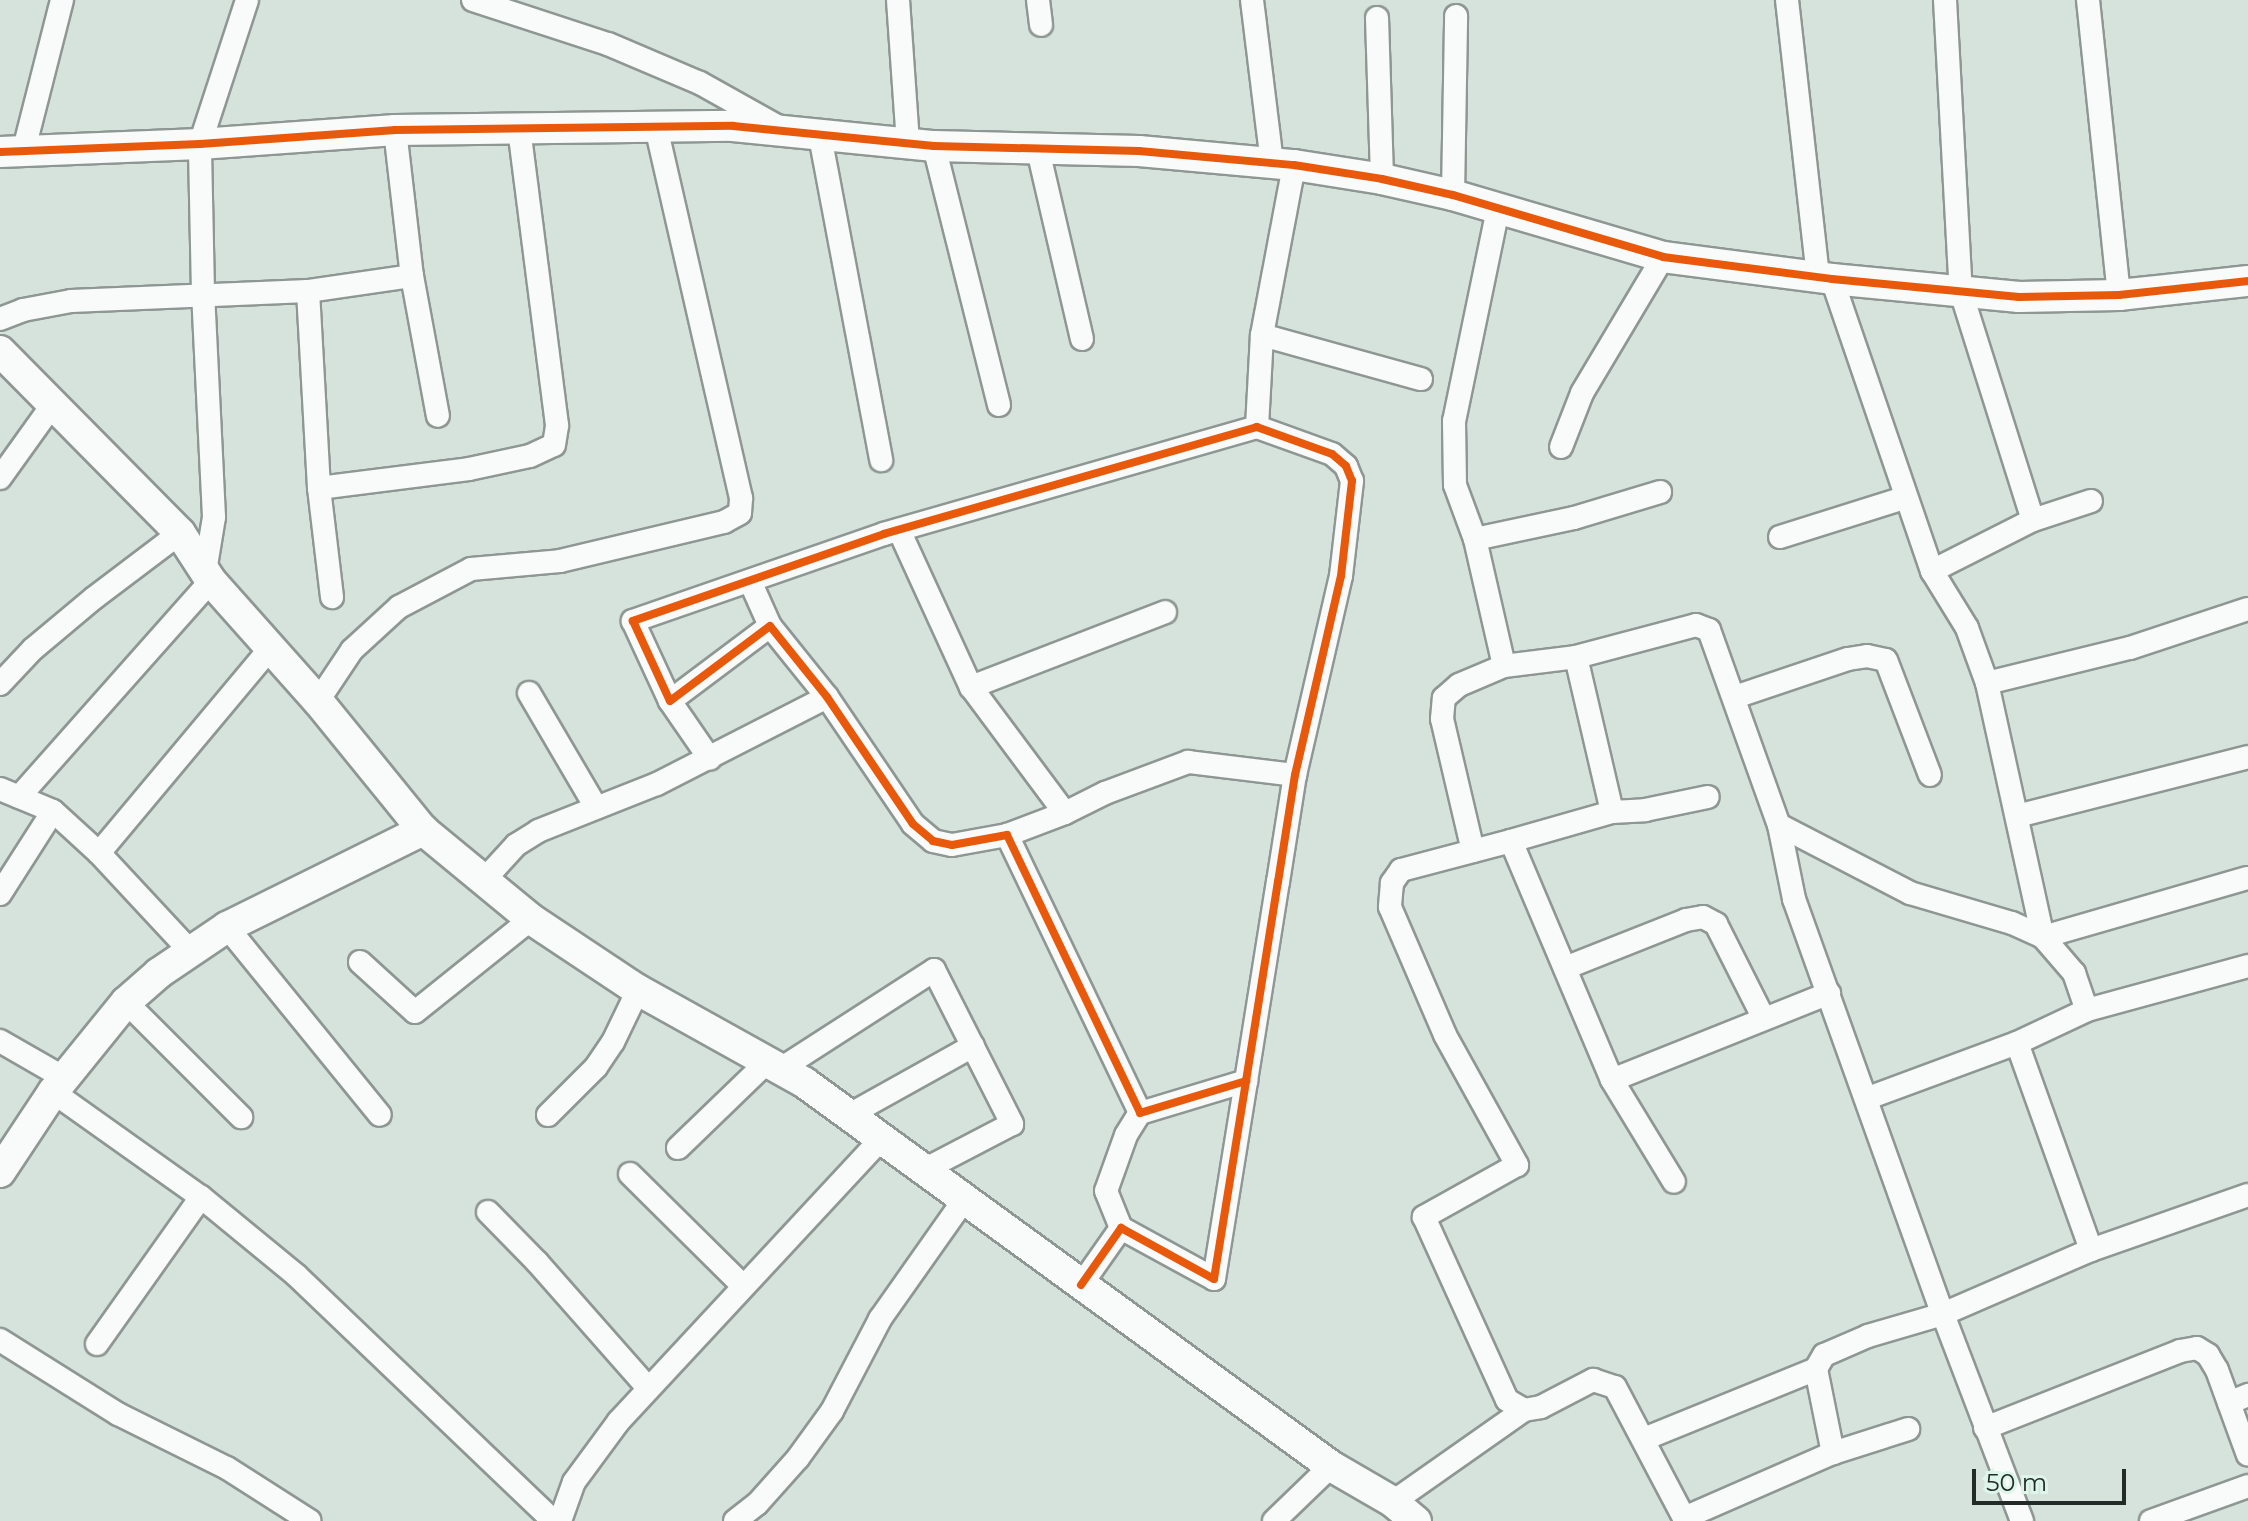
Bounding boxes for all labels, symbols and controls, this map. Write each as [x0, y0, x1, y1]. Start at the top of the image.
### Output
scale bar [1976, 1453, 2130, 1503]
text: 50 m [1986, 1468, 2047, 1497]

